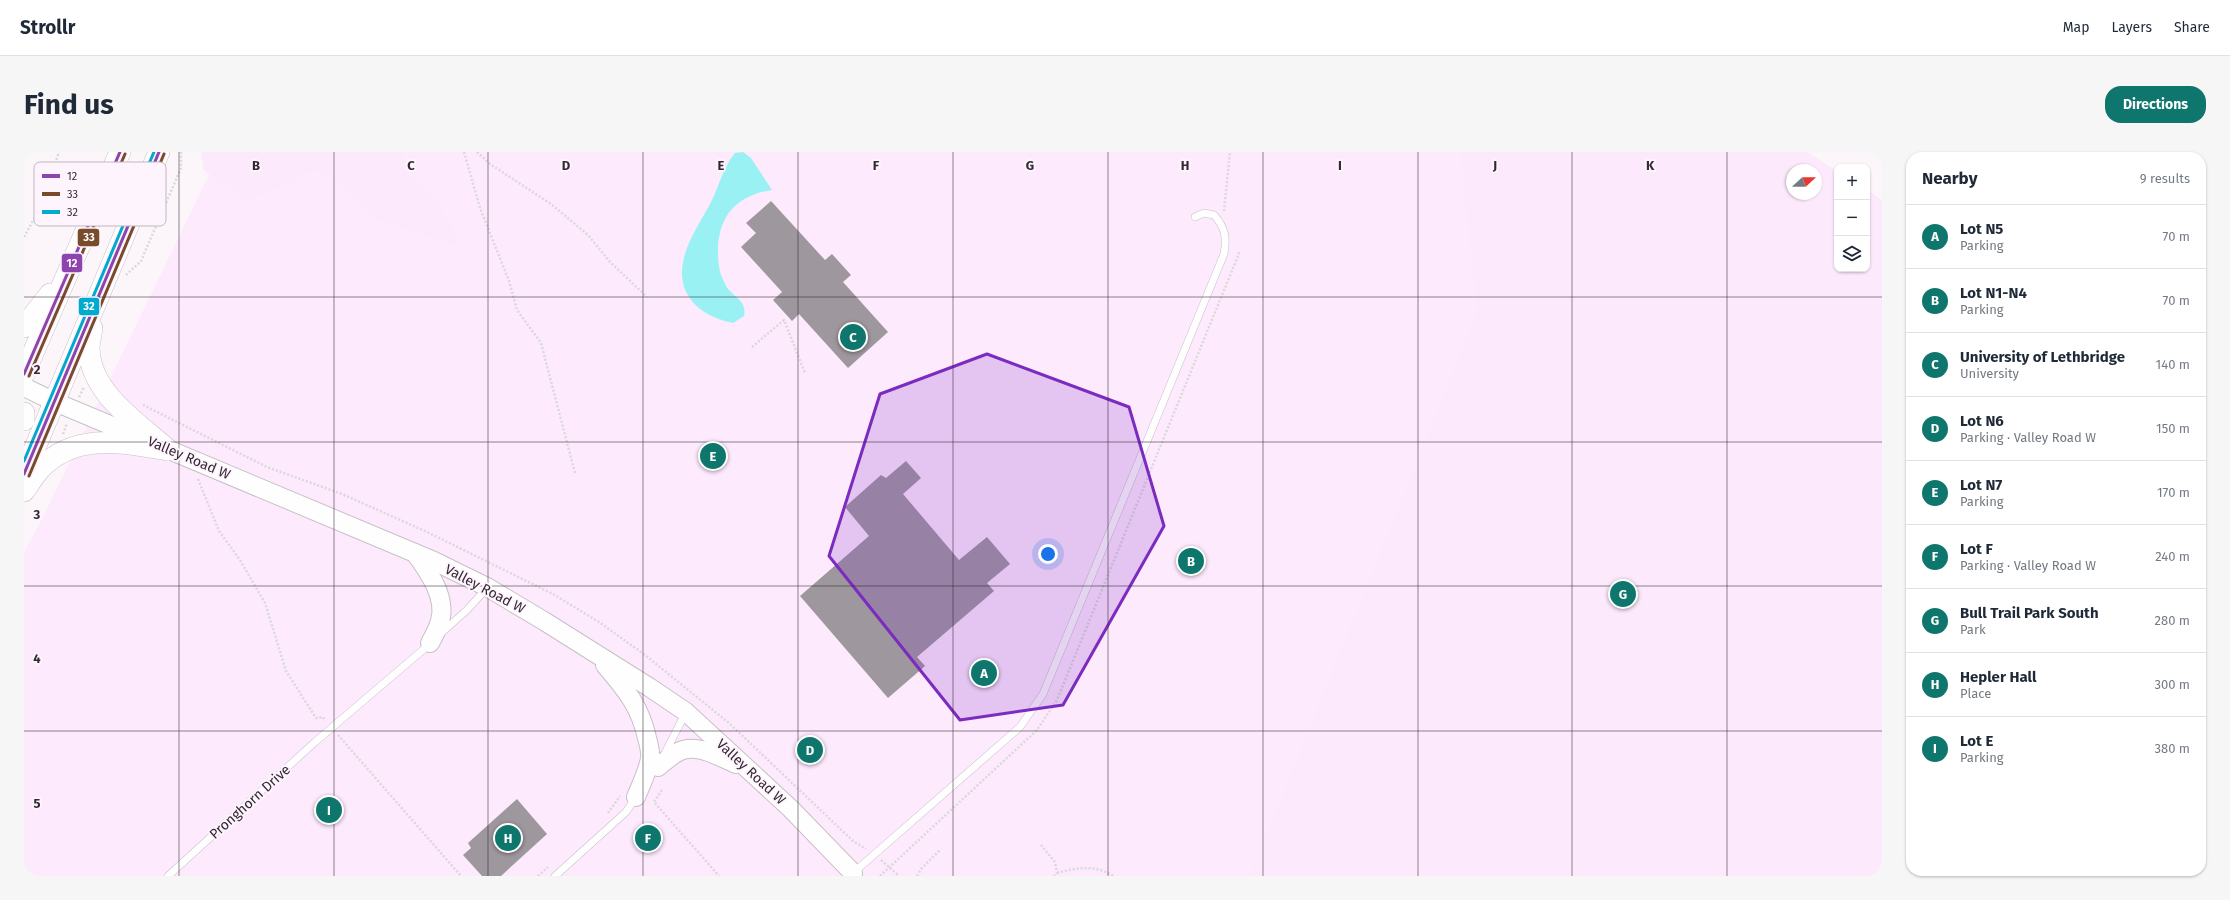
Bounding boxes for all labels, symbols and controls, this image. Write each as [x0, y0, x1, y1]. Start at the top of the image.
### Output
text: Strollr [20, 16, 75, 39]
text: Map [2063, 19, 2089, 36]
text: Layers [2111, 19, 2152, 36]
text: Share [2174, 19, 2210, 36]
button: Directions [2105, 86, 2206, 123]
text: Find us [24, 88, 114, 121]
text: B [252, 158, 260, 173]
text: C [407, 158, 415, 173]
text: D [562, 158, 571, 173]
text: E [718, 158, 725, 173]
text: F [873, 158, 880, 173]
text: G [1026, 158, 1034, 173]
text: H [1181, 158, 1189, 173]
text: I [1338, 158, 1342, 173]
text: J [1492, 158, 1497, 173]
text: K [1646, 158, 1655, 173]
legend [34, 162, 166, 226]
north arrow [1786, 164, 1822, 200]
map controls [1834, 164, 1870, 272]
button: + [1834, 164, 1870, 200]
text: Nearby [1922, 168, 1977, 189]
text: 12 [67, 170, 77, 183]
text: 9 results [2140, 171, 2190, 186]
text: 33 [67, 188, 78, 201]
button: − [1834, 200, 1870, 236]
text: 32 [67, 206, 78, 219]
text: Lot N5 [1960, 220, 2003, 238]
line badge: 33 [77, 228, 100, 247]
text: A [1931, 229, 1939, 244]
text: 70 m [2163, 229, 2190, 244]
text: 33 [82, 231, 95, 244]
button: layers [1834, 236, 1870, 272]
text: Parking [1960, 238, 2004, 253]
line badge: 12 [61, 253, 83, 273]
text: 12 [67, 257, 78, 270]
text: Lot N1-N4 [1960, 284, 2027, 302]
text: B [1931, 293, 1939, 308]
text: 70 m [2163, 293, 2190, 308]
line badge: 32 [78, 297, 100, 316]
text: 32 [82, 300, 95, 313]
text: Parking [1960, 302, 2004, 317]
pin: C [840, 322, 866, 352]
text: University of Lethbridge [1960, 348, 2125, 366]
text: C [1931, 357, 1939, 372]
text: 140 m [2156, 357, 2190, 372]
text: 2 [34, 362, 41, 377]
text: University [1960, 366, 2019, 381]
text: Lot N6 [1960, 412, 2004, 430]
text: D [1931, 421, 1939, 436]
text: 150 m [2156, 421, 2190, 436]
text: Parking · Valley Road W [1960, 430, 2096, 445]
street label: Valley Road W [145, 433, 233, 483]
pin: E [700, 441, 726, 471]
text: Lot N7 [1960, 476, 2002, 494]
text: E [1932, 485, 1938, 500]
text: 170 m [2157, 485, 2190, 500]
text: Parking [1960, 494, 2004, 509]
text: 3 [33, 507, 41, 522]
text: Lot F [1960, 540, 1993, 558]
your location [1038, 544, 1058, 564]
pin: B [1178, 546, 1204, 576]
text: F [1932, 549, 1938, 564]
text: 240 m [2155, 549, 2190, 564]
text: Parking · Valley Road W [1960, 558, 2096, 573]
street label: Valley Road W [442, 561, 528, 617]
pin: G [1610, 579, 1636, 609]
text: Bull Trail Park South [1960, 604, 2099, 622]
text: G [1931, 613, 1939, 628]
text: 280 m [2155, 613, 2190, 628]
text: Park [1960, 622, 1986, 637]
text: 4 [33, 651, 41, 666]
pin: A [971, 658, 997, 688]
text: Hepler Hall [1960, 668, 2036, 686]
text: H [1931, 677, 1939, 692]
text: 300 m [2154, 677, 2190, 692]
text: Place [1960, 686, 1991, 701]
text: Lot E [1960, 732, 1993, 750]
pin: D [797, 735, 823, 765]
street label: Valley Road W [713, 736, 789, 809]
text: I [1933, 741, 1937, 756]
text: 380 m [2155, 741, 2190, 756]
text: Parking [1960, 750, 2004, 765]
street label: Pronghorn Drive [206, 761, 294, 843]
pin: I [316, 795, 342, 825]
text: 5 [34, 796, 41, 811]
pin: H [495, 823, 521, 853]
pin: F [635, 823, 661, 853]

